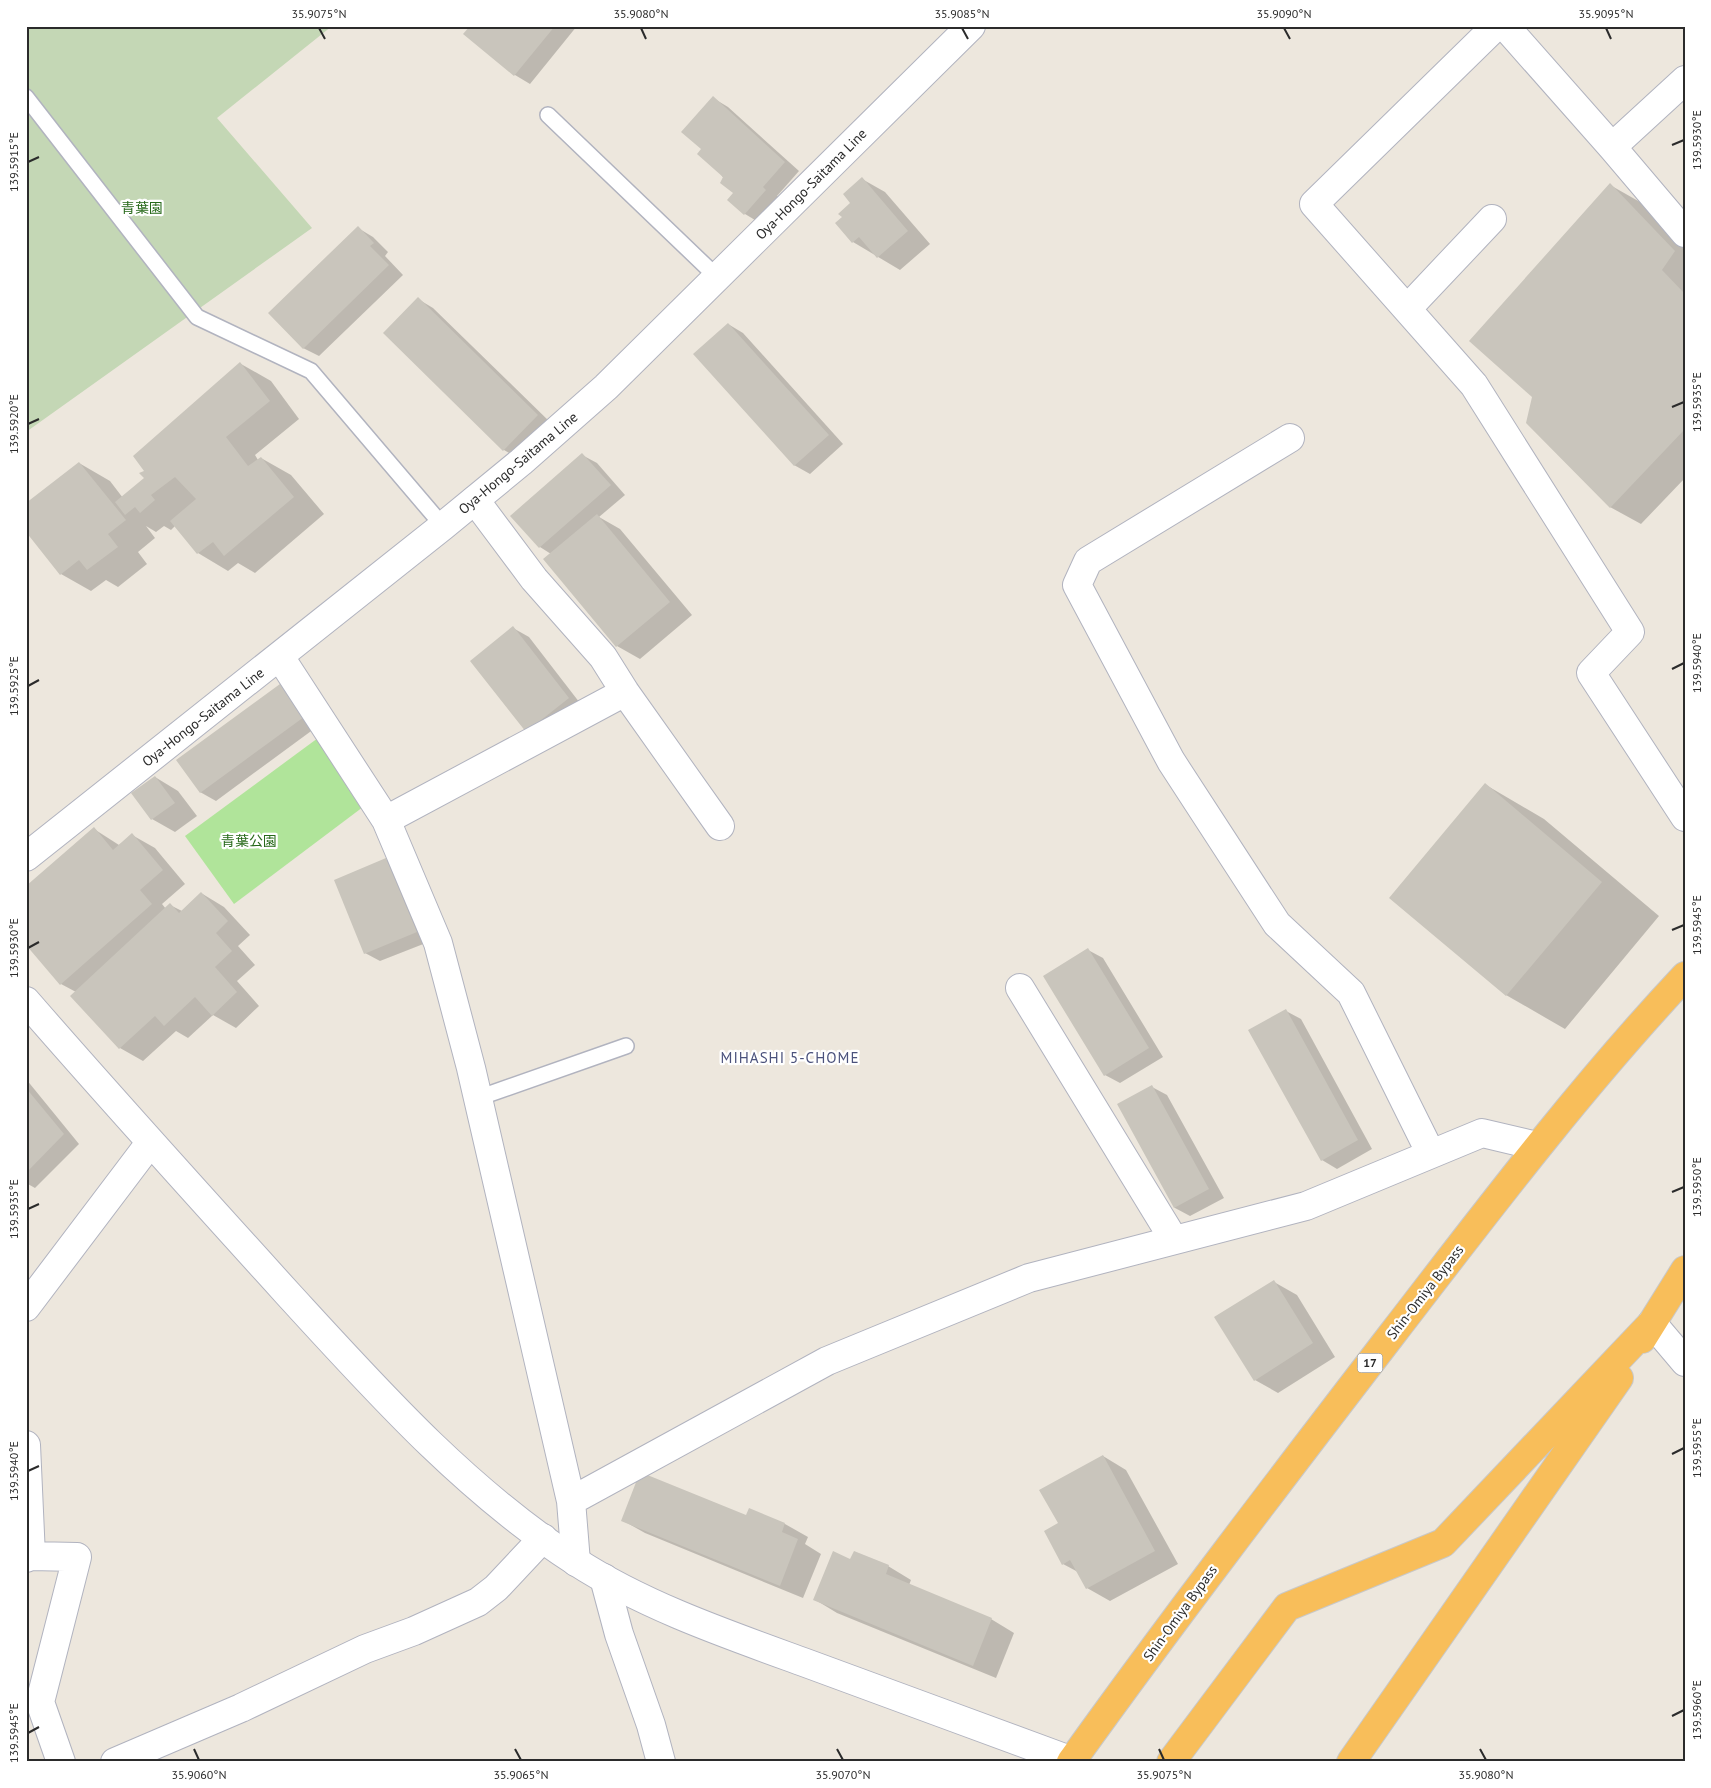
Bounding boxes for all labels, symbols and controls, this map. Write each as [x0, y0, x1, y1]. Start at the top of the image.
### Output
text: 35.9075°N [292, 6, 346, 21]
text: 35.9080°N [614, 6, 668, 21]
text: 35.9085°N [935, 6, 989, 21]
text: 35.9090°N [1257, 6, 1311, 21]
text: 35.9095°N [1579, 6, 1633, 21]
text: 139.5930°E [1689, 110, 1704, 170]
street label: Oya-Hongo-Saitama Line [752, 125, 870, 243]
text: 139.5915°E [6, 132, 21, 192]
park label: 青葉園 [121, 199, 163, 217]
text: 139.5935°E [1689, 372, 1704, 432]
text: 139.5920°E [6, 394, 21, 454]
street label: Oya-Hongo-Saitama Line [455, 408, 581, 518]
text: 139.5940°E [1689, 633, 1704, 693]
text: 139.5925°E [6, 656, 21, 716]
street label: Oya-Hongo-Saitama Line [138, 664, 268, 770]
park label: 青葉公園 [221, 832, 277, 850]
text: 139.5945°E [1689, 895, 1704, 955]
text: 139.5930°E [6, 918, 21, 978]
district label: MIHASHI 5-CHOME [721, 1048, 859, 1067]
text: 139.5950°E [1689, 1157, 1704, 1217]
text: 139.5935°E [6, 1179, 21, 1239]
street label: Shin-Omiya Bypass [1383, 1241, 1467, 1343]
road number: 17 [1358, 1354, 1382, 1372]
text: 139.5955°E [1689, 1418, 1704, 1478]
text: 139.5940°E [6, 1441, 21, 1501]
street label: Shin-Omiya Bypass [1139, 1561, 1221, 1665]
text: 139.5960°E [1689, 1680, 1704, 1740]
text: 139.5945°E [6, 1703, 21, 1763]
text: 35.9060°N [172, 1767, 226, 1782]
text: 35.9065°N [494, 1767, 548, 1782]
text: 35.9070°N [816, 1767, 870, 1782]
text: 35.9075°N [1137, 1767, 1191, 1782]
text: 35.9080°N [1459, 1767, 1513, 1782]

